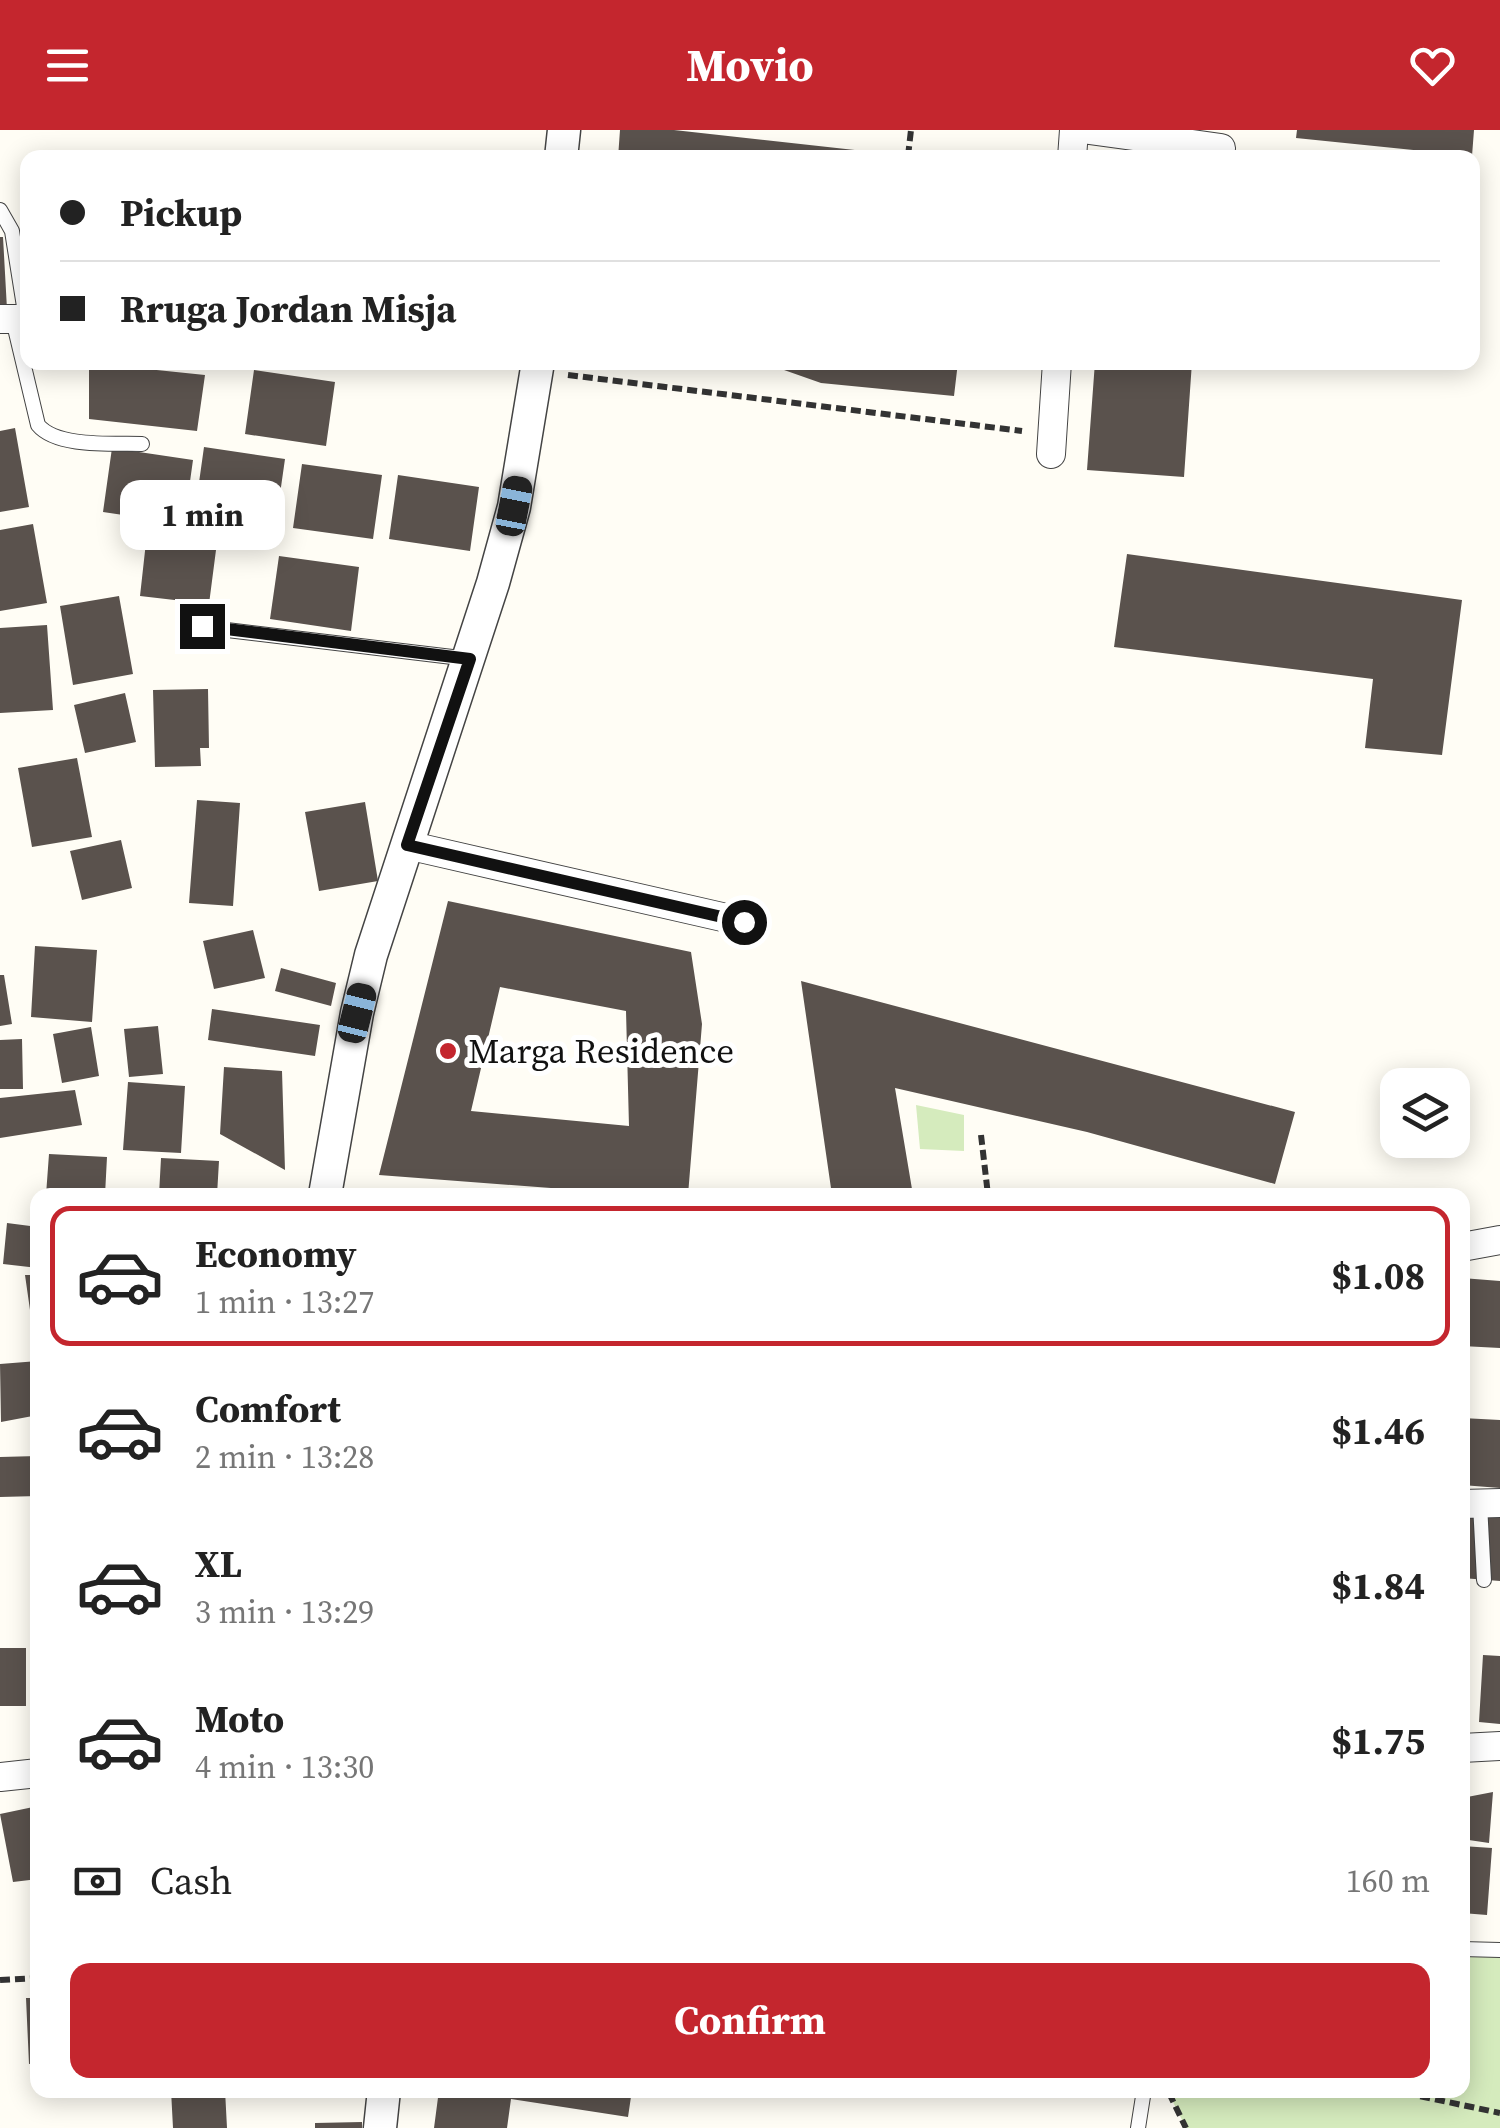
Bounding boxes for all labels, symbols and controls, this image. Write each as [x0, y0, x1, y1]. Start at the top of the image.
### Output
text: Movio [686, 34, 814, 96]
icon: menu [40, 38, 95, 93]
icon: heart [1405, 38, 1460, 93]
text: Pickup [120, 187, 242, 239]
text: Rruga Jordan Misja [120, 283, 456, 335]
car [494, 474, 534, 538]
callout: 1 min [120, 481, 284, 551]
text: 1 min [161, 493, 244, 537]
route end [180, 604, 225, 649]
route start [722, 900, 767, 945]
car [335, 980, 379, 1046]
place label: Marga Residence [468, 1027, 734, 1075]
marker: Marga Residence [437, 1040, 459, 1062]
map controls [1380, 1068, 1470, 1158]
button: layers [1380, 1068, 1470, 1158]
text: Economy [195, 1228, 357, 1280]
icon: car [75, 1231, 165, 1321]
text: $1.08 [1331, 1250, 1425, 1302]
text: 1 min · 13:27 [195, 1280, 374, 1324]
text: Comfort [195, 1383, 341, 1435]
icon: car [75, 1386, 165, 1476]
text: $1.46 [1331, 1405, 1425, 1457]
text: 2 min · 13:28 [195, 1435, 374, 1479]
text: XL [195, 1538, 242, 1590]
icon: car [75, 1541, 165, 1631]
text: $1.84 [1331, 1560, 1425, 1612]
text: 3 min · 13:29 [195, 1590, 374, 1634]
text: Moto [195, 1693, 284, 1745]
icon: car [75, 1696, 165, 1786]
text: $1.75 [1331, 1715, 1425, 1767]
text: 4 min · 13:30 [195, 1745, 374, 1789]
icon: cash [70, 1854, 125, 1909]
text: Cash [150, 1855, 232, 1907]
text: 160 m [1346, 1859, 1430, 1903]
button: Confirm [70, 1963, 1430, 2078]

